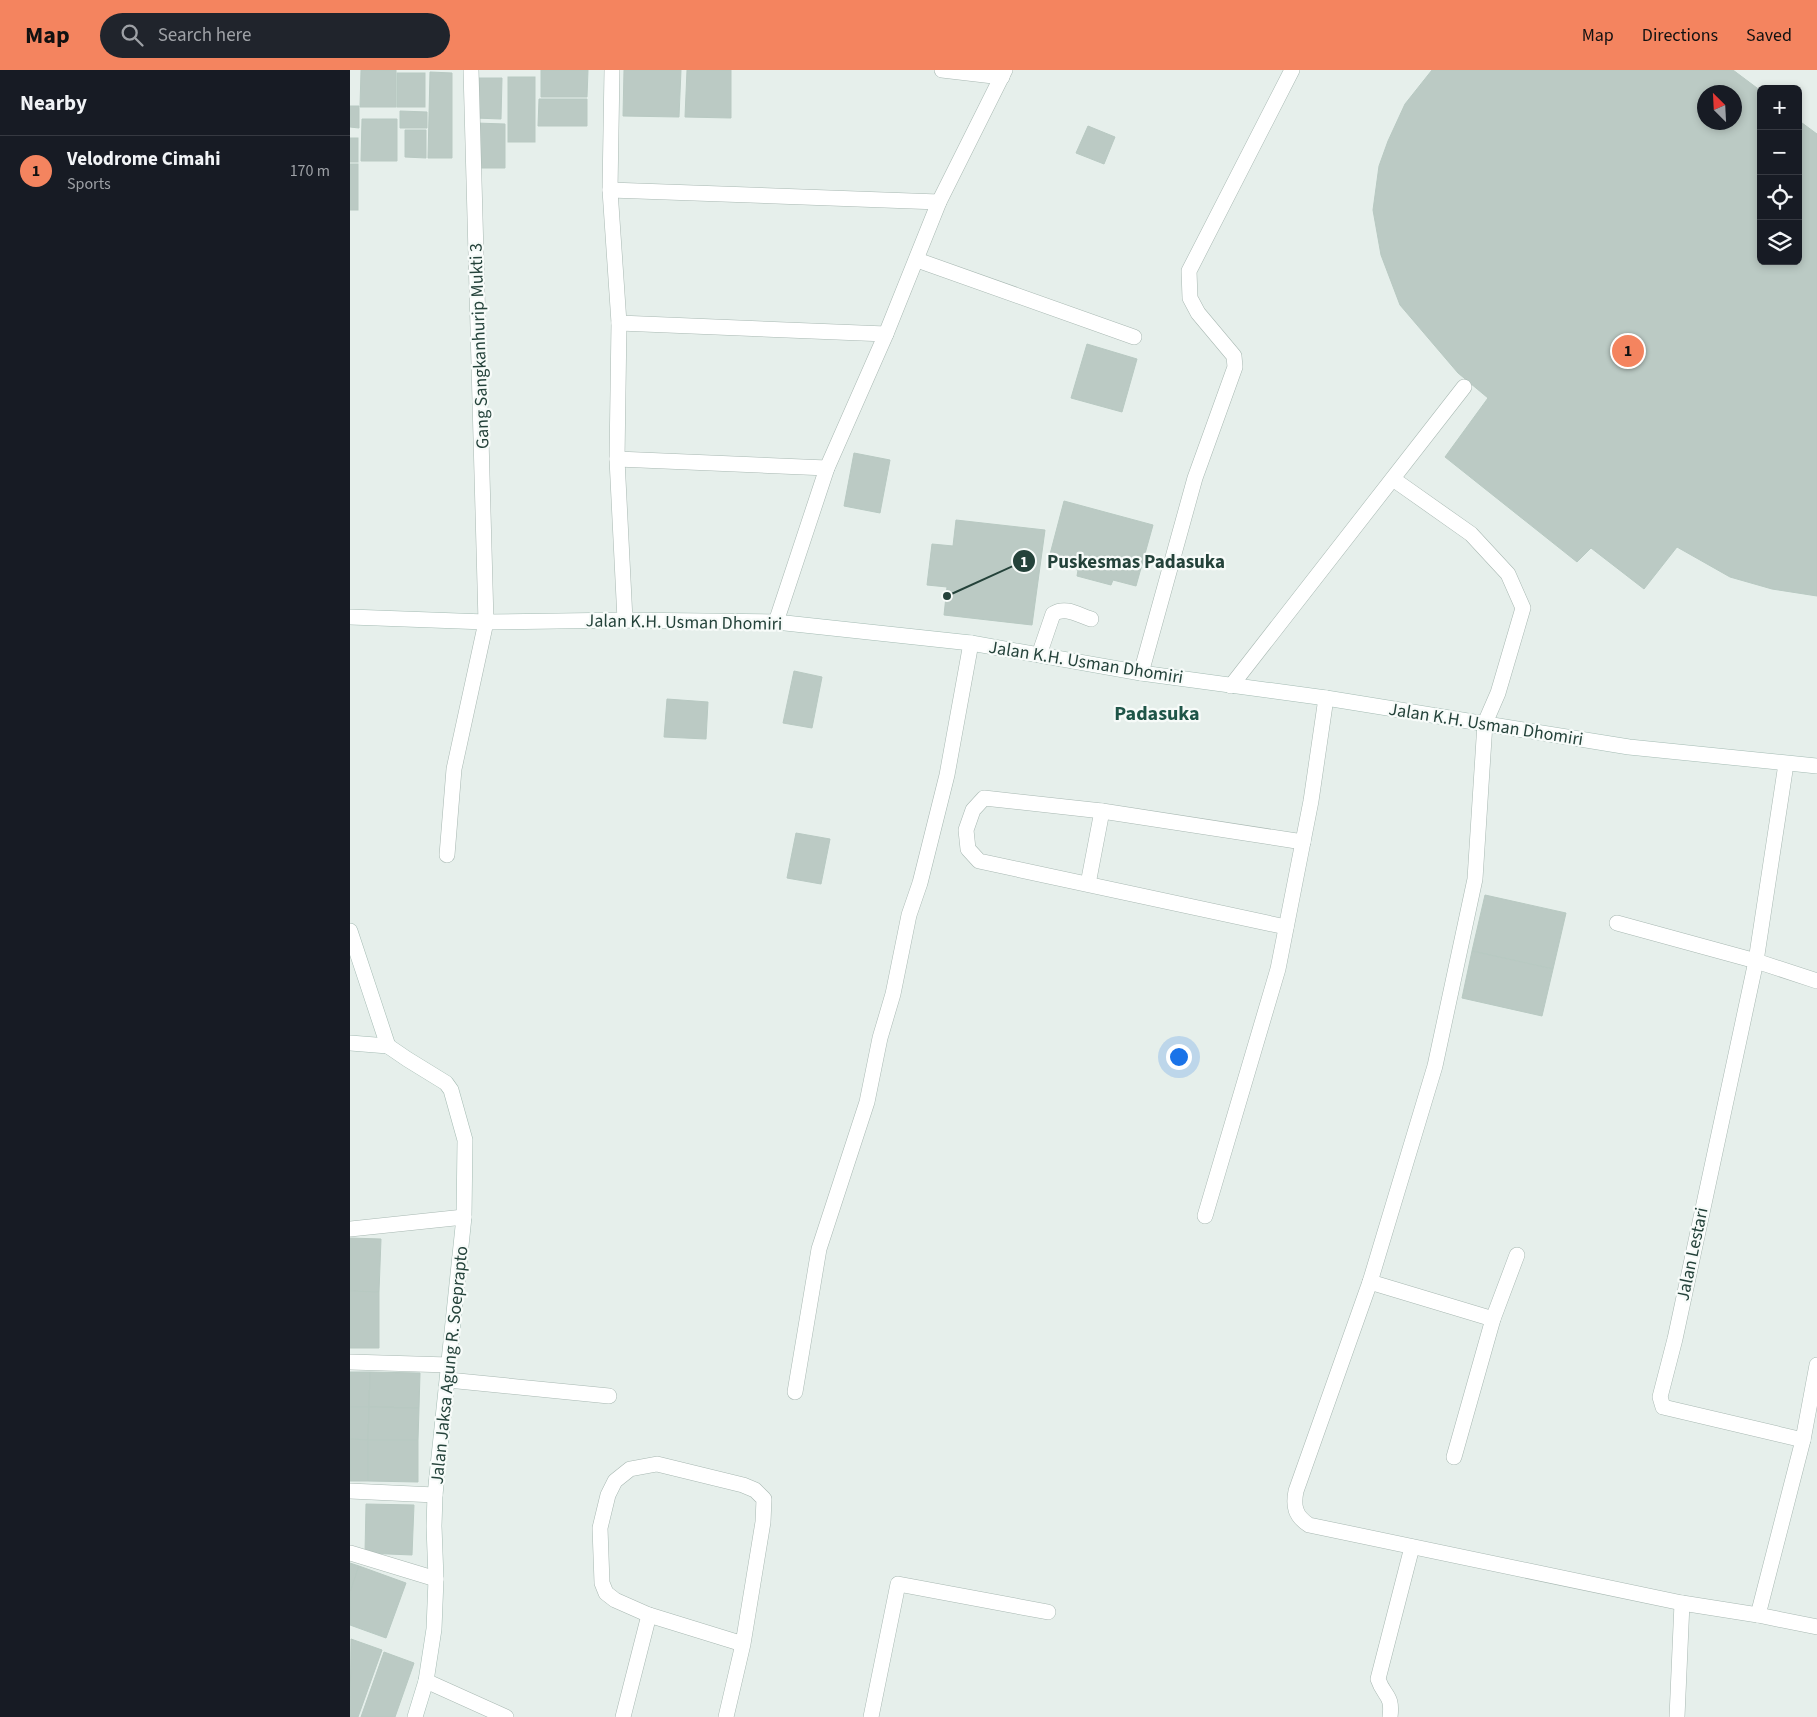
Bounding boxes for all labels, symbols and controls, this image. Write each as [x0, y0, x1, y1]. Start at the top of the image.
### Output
search box [100, 13, 450, 58]
text: Map [25, 18, 70, 53]
icon: search [118, 21, 146, 49]
text: Search here [158, 22, 251, 49]
text: Map [1582, 23, 1614, 48]
text: Directions [1642, 23, 1718, 48]
text: Saved [1746, 23, 1792, 48]
north arrow [1697, 85, 1742, 130]
map controls [1757, 85, 1802, 265]
button: + [1757, 85, 1802, 130]
text: Nearby [20, 88, 87, 118]
button: − [1757, 130, 1802, 175]
text: Velodrome Cimahi [67, 146, 220, 173]
text: 1 [32, 160, 40, 182]
text: 170 m [290, 160, 330, 182]
text: Sports [67, 173, 111, 195]
button: locate [1757, 175, 1802, 220]
button: layers [1757, 220, 1802, 265]
street label: Gang Sangkanhurip Mukti 3 [463, 242, 496, 449]
pin: 1 [1612, 332, 1644, 370]
callout: Puskesmas Padasuka [1012, 544, 1235, 578]
text: Puskesmas Padasuka [1047, 549, 1225, 576]
text: 1 [1020, 552, 1028, 573]
street label: Jalan K.H. Usman Dhomiri [585, 608, 783, 637]
street label: Jalan K.H. Usman Dhomiri [987, 635, 1185, 690]
street label: Jalan K.H. Usman Dhomiri [1387, 697, 1585, 752]
district label: Padasuka [1114, 700, 1200, 728]
your location [1166, 1044, 1192, 1070]
street label: Jalan Lestari [1670, 1205, 1715, 1303]
street label: Jalan Jaksa Agung R. Soeprapto [425, 1245, 474, 1485]

